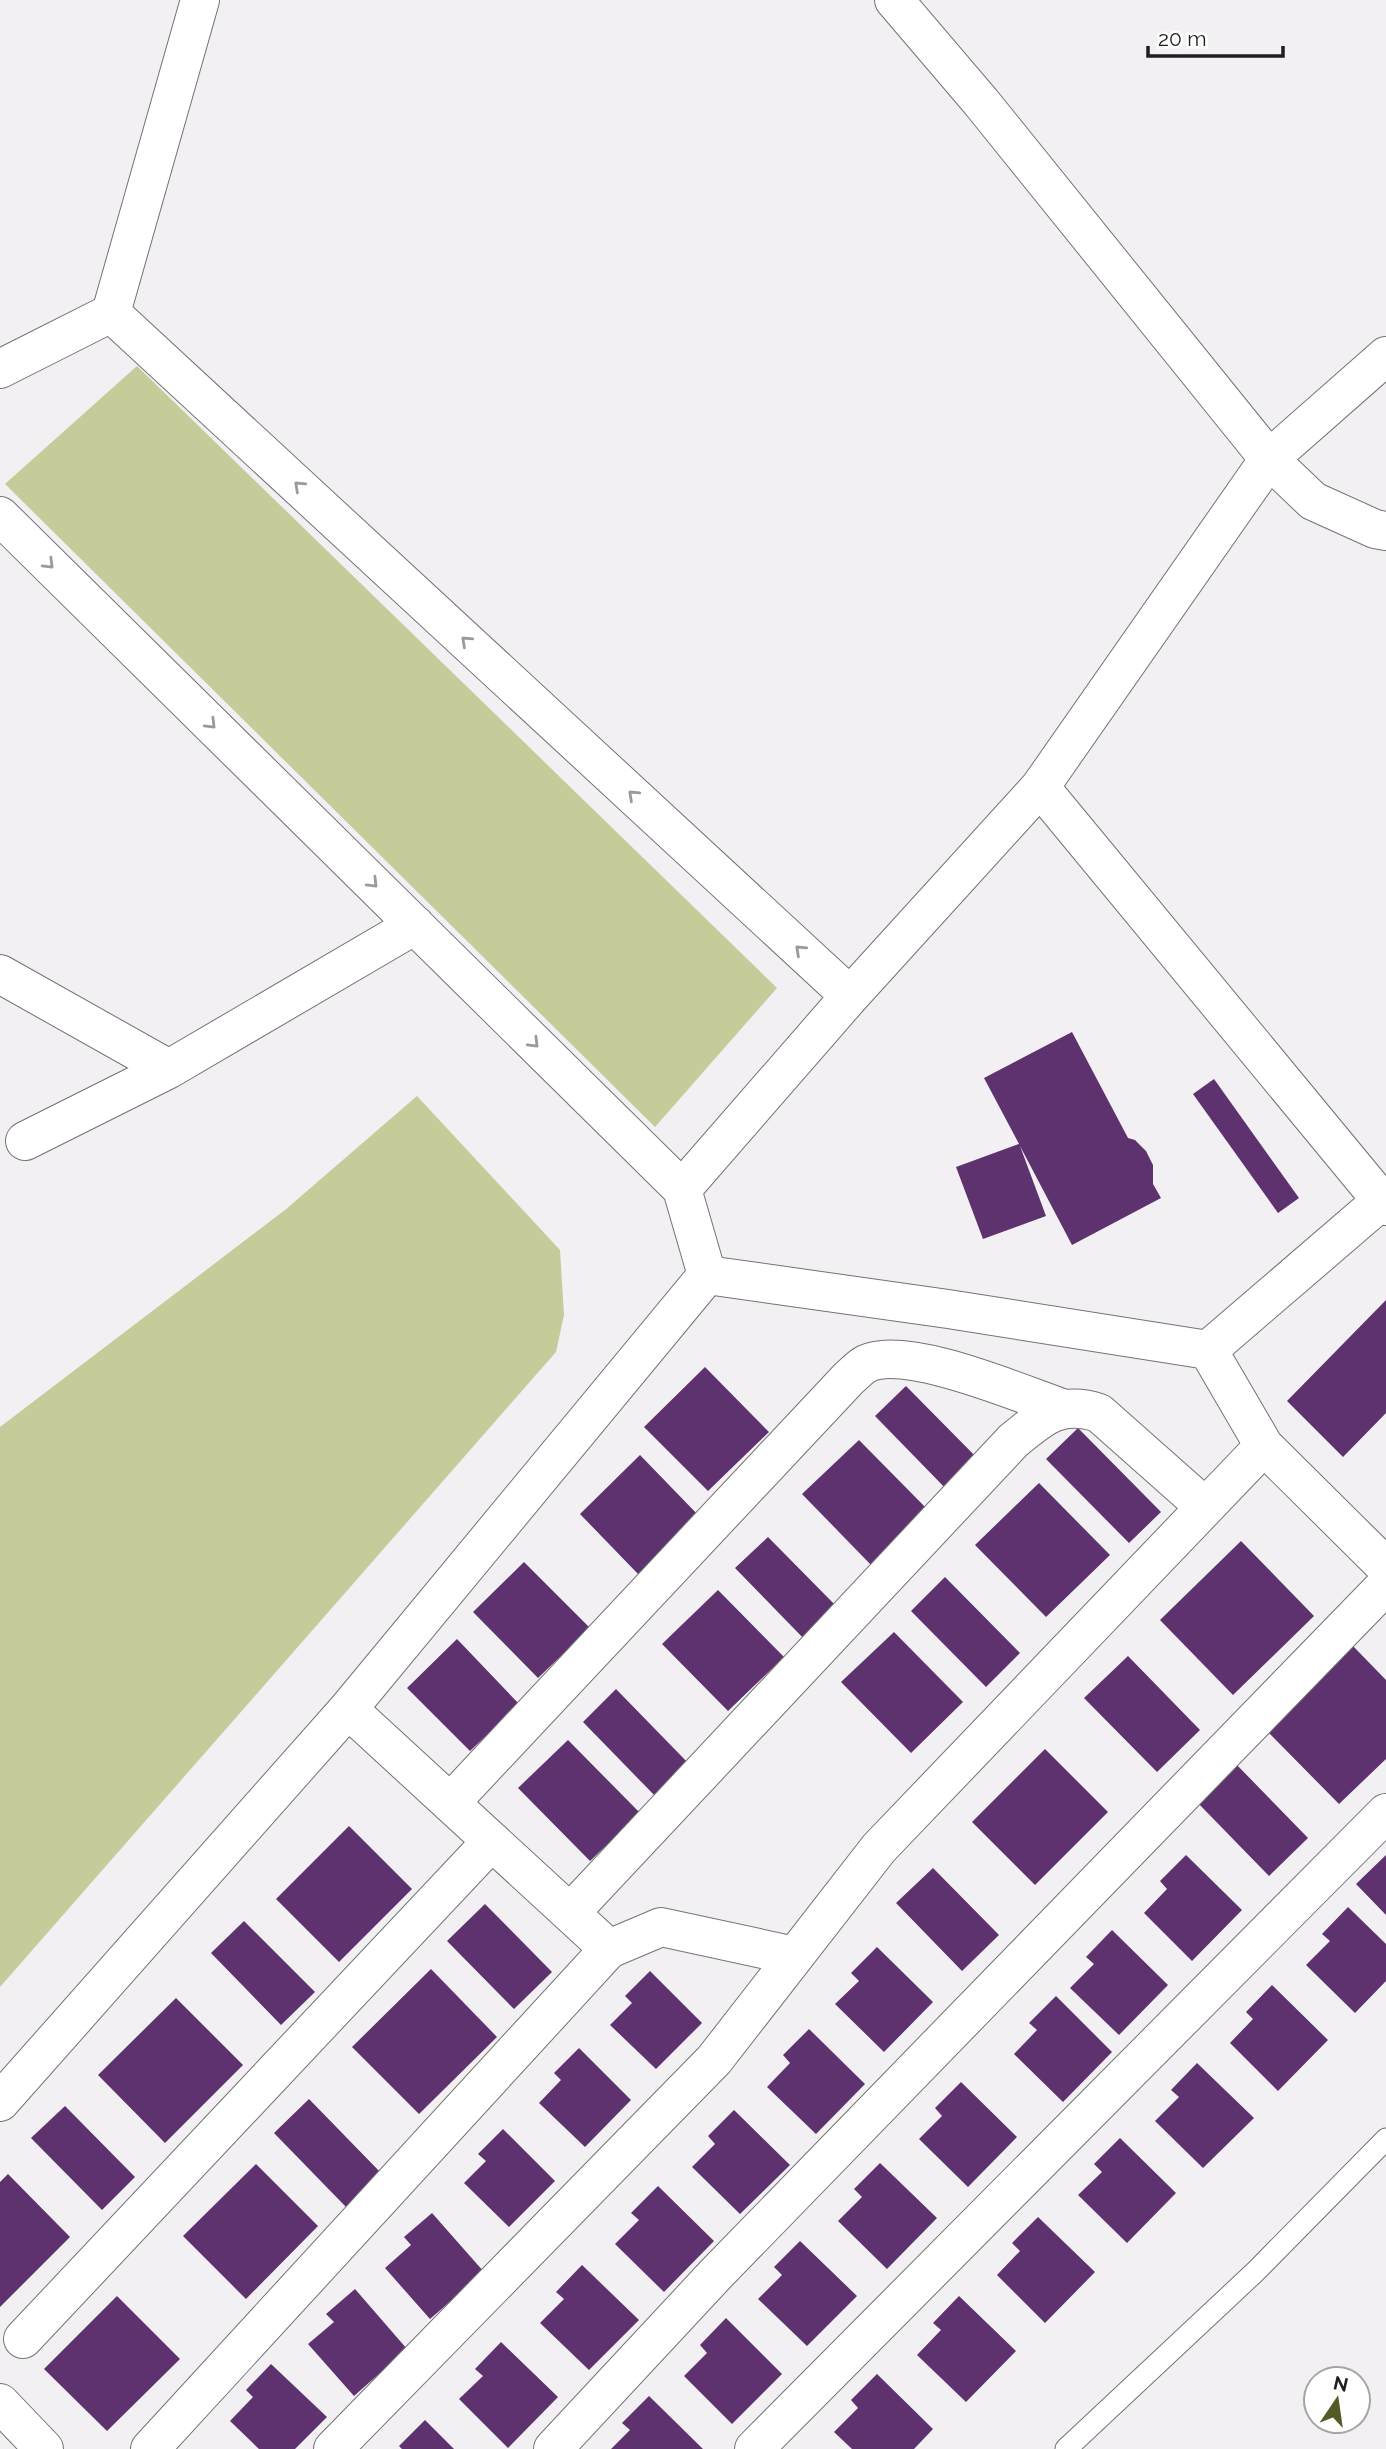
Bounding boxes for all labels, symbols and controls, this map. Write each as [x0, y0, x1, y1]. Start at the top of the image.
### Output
scale bar [1148, 14, 1283, 58]
text: 20 m [1158, 26, 1206, 51]
one-way arrow [294, 482, 307, 495]
one-way arrow [40, 555, 53, 568]
one-way arrow [461, 637, 474, 649]
one-way arrow [202, 715, 215, 728]
one-way arrow [628, 791, 641, 804]
one-way arrow [364, 875, 377, 888]
one-way arrow [795, 945, 808, 958]
one-way arrow [526, 1035, 539, 1048]
north arrow [1302, 2365, 1372, 2435]
text: N [1331, 2371, 1350, 2396]

